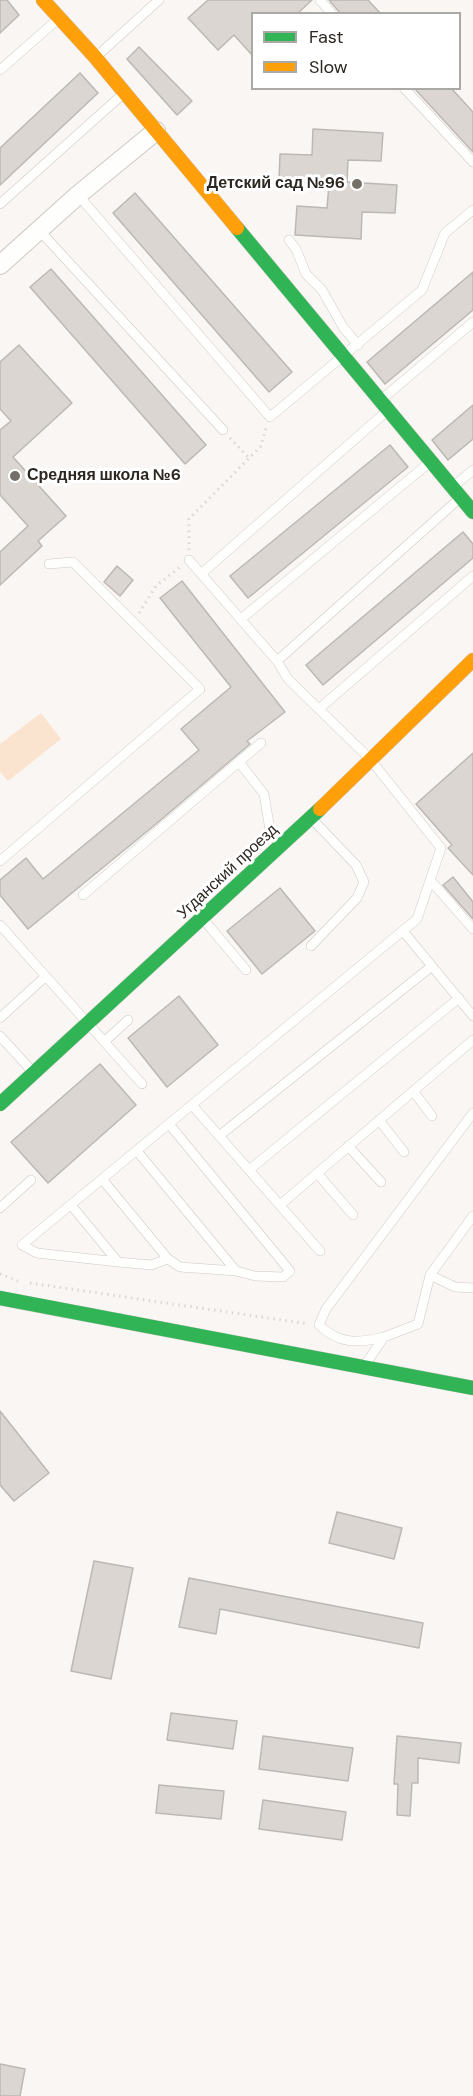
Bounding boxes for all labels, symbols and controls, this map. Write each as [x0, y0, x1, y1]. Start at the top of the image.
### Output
legend [251, 12, 461, 90]
text: Fast [309, 25, 344, 49]
text: Slow [309, 55, 348, 79]
place label: Детский сад №96 [207, 174, 345, 194]
marker: Детский сад №96 [350, 177, 364, 191]
place label: Средняя школа №6 [27, 466, 181, 486]
marker: Средняя школа №6 [8, 469, 22, 483]
street label: Угданский проезд [174, 821, 282, 923]

